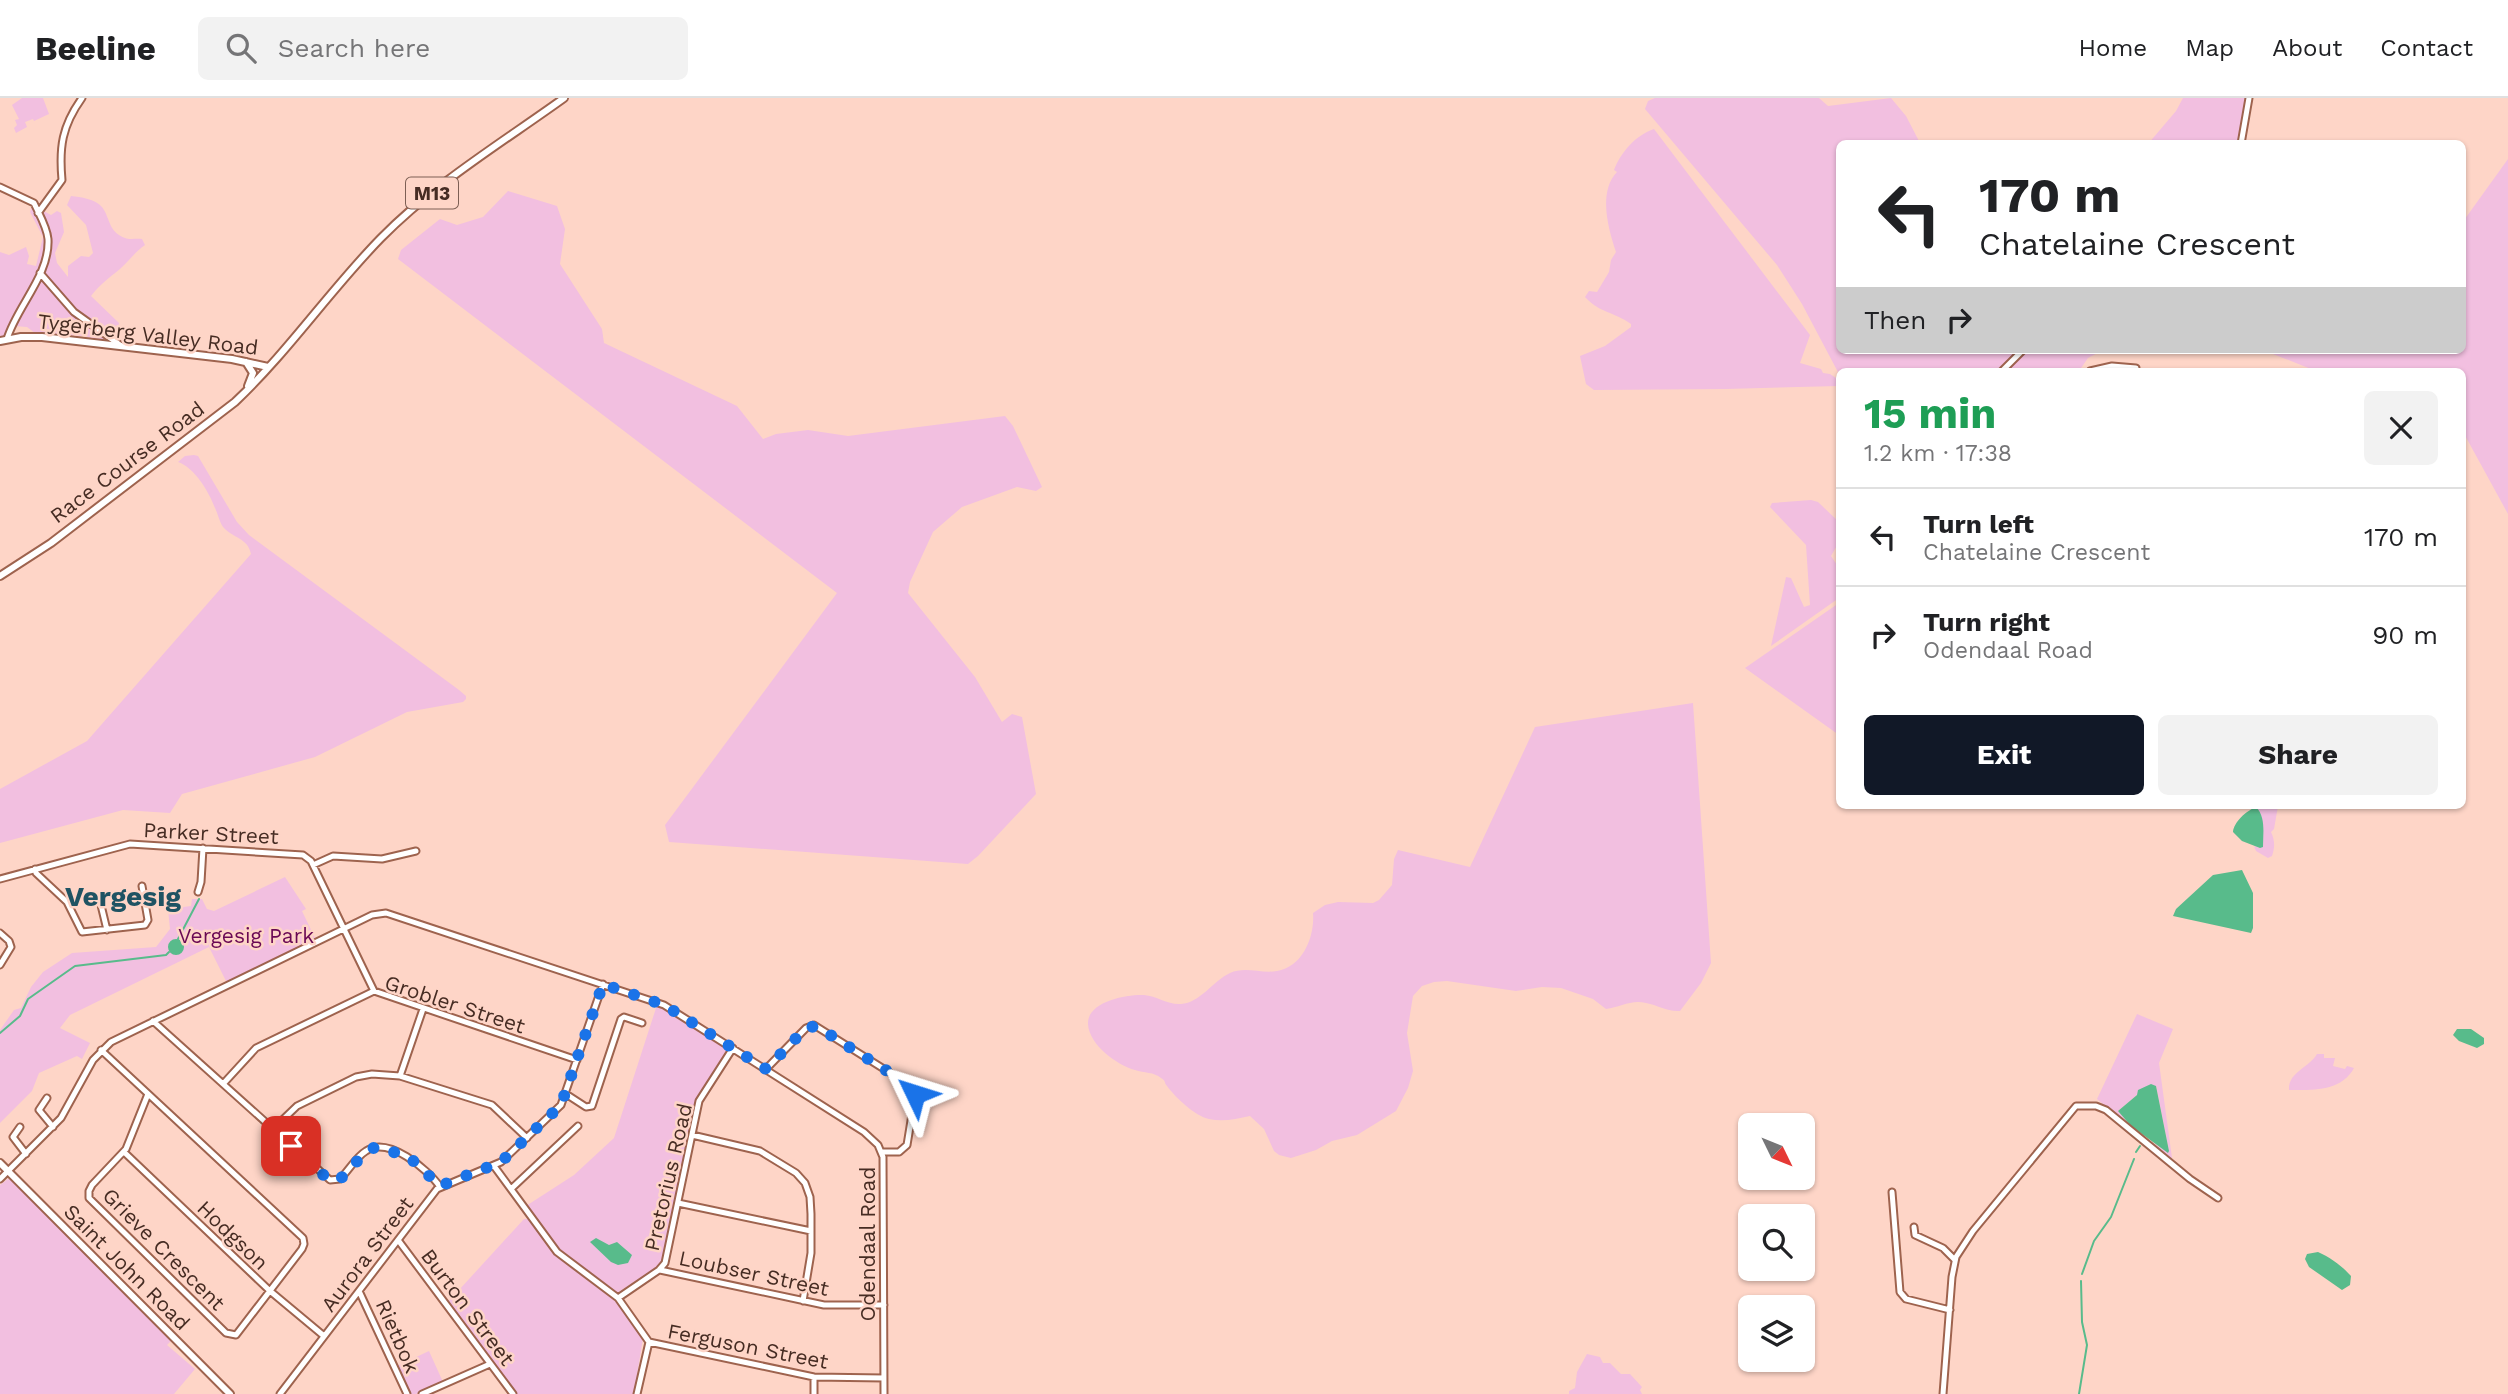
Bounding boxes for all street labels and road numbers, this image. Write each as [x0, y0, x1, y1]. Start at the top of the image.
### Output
road number: M13 [406, 178, 458, 208]
street label: Tygerberg Valley Road [36, 308, 260, 360]
street label: Race Course Road [45, 396, 209, 528]
street label: Parker Street [143, 817, 279, 849]
street label: Grobler Street [382, 970, 529, 1039]
street label: Pretorius Road [639, 1101, 697, 1253]
street label: Odendaal Road [855, 1166, 880, 1322]
street label: Grieve Crescent [98, 1183, 231, 1316]
street label: Aurora Street [316, 1191, 418, 1316]
street label: Hodgson [192, 1195, 274, 1275]
street label: Saint John Road [59, 1199, 195, 1335]
street label: Burton Street [416, 1244, 520, 1370]
street label: Loubser Street [677, 1245, 831, 1301]
street label: Rietbok [371, 1295, 425, 1377]
street label: Ferguson Street [666, 1318, 831, 1374]

